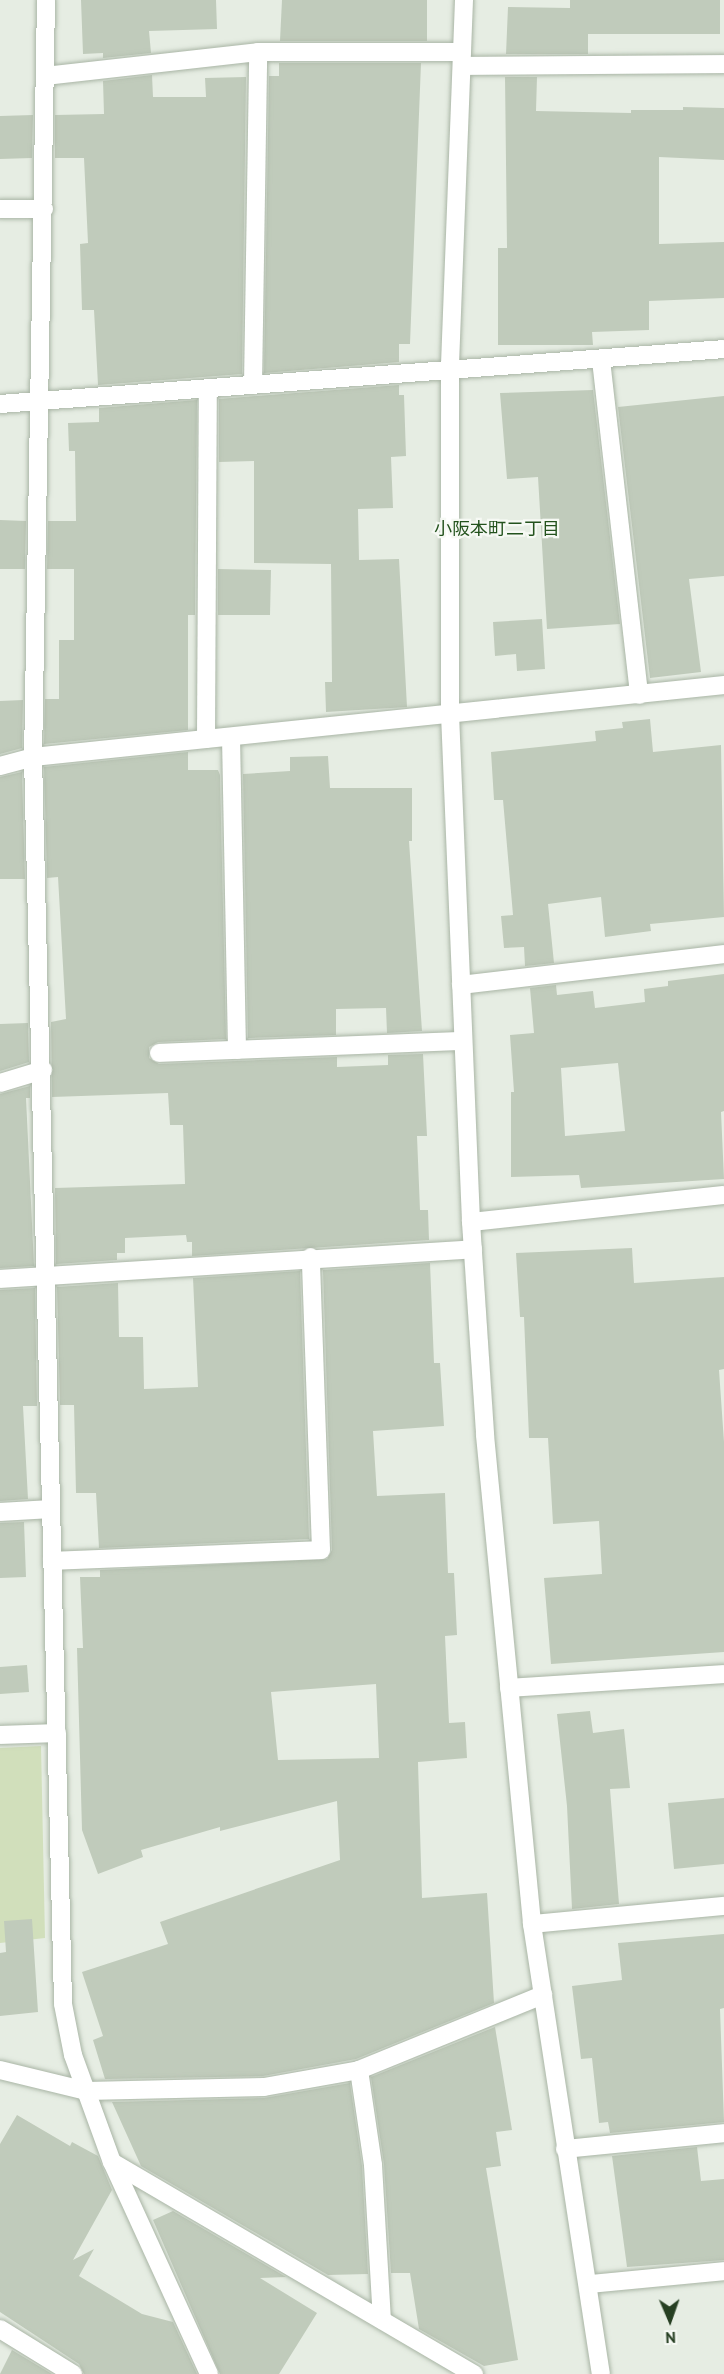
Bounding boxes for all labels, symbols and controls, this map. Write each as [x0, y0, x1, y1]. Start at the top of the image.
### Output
district label: 小阪本町二丁目 [434, 518, 560, 540]
north arrow [640, 2290, 700, 2350]
text: N [665, 2328, 676, 2348]

